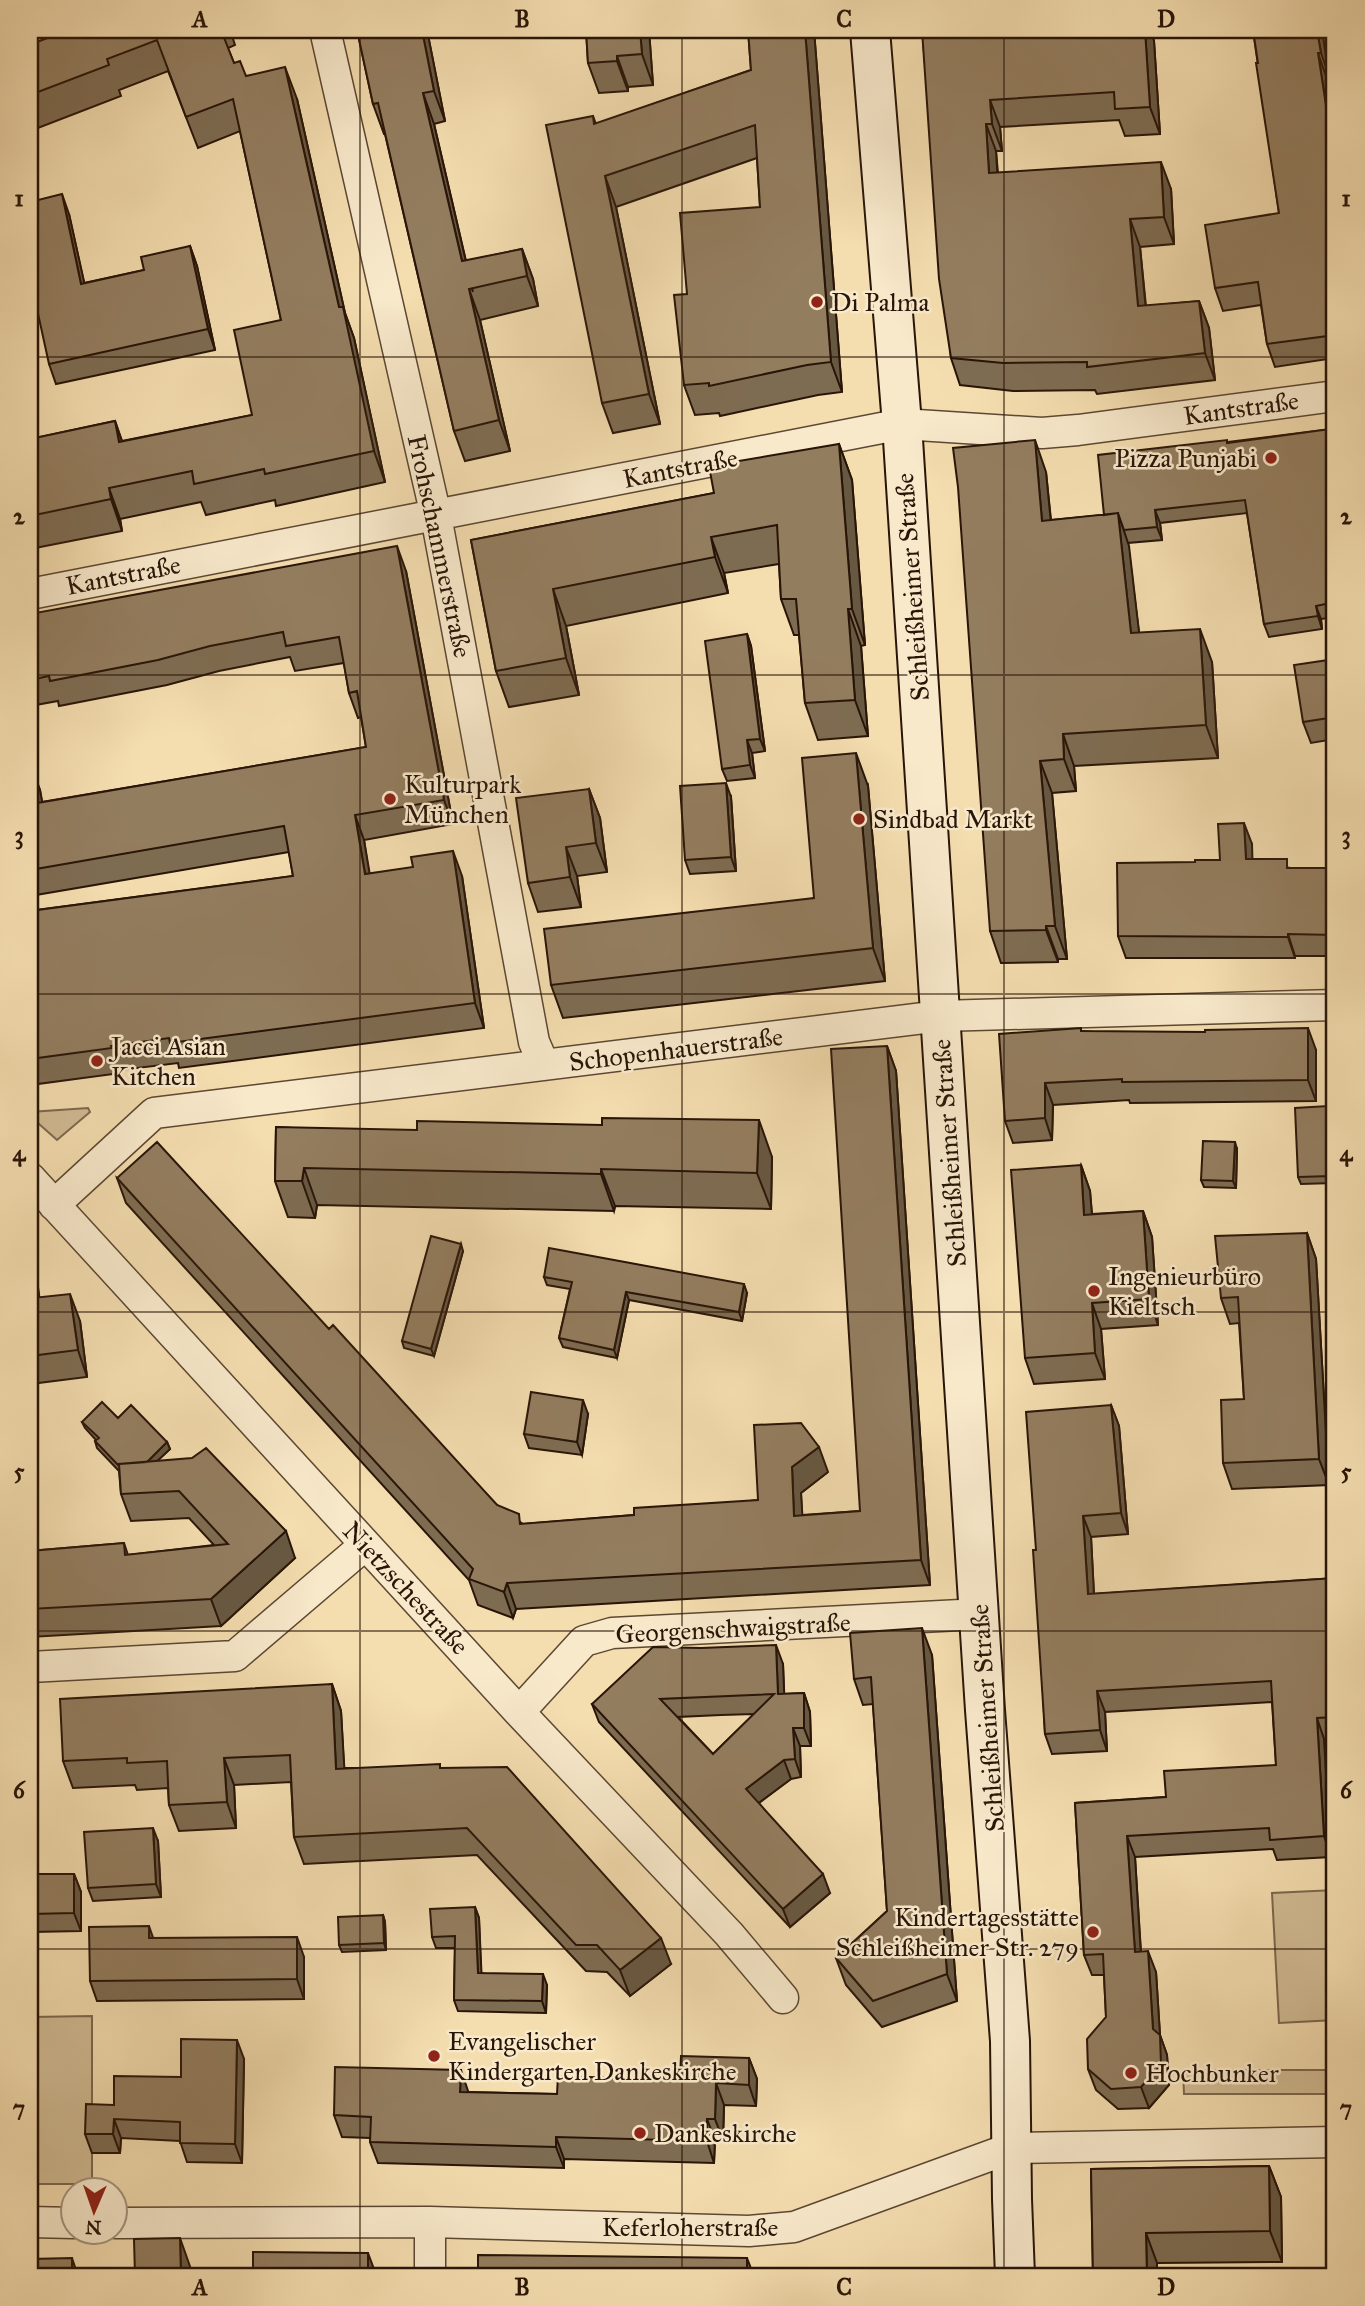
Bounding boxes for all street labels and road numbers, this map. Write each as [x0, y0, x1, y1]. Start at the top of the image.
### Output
street label: Kantstraße [1181, 384, 1301, 432]
street label: Frohschammerstraße [401, 431, 479, 661]
street label: Kantstraße [620, 441, 740, 495]
street label: Schleißheimer Straße [888, 472, 936, 702]
street label: Kantstraße [63, 548, 183, 602]
street label: Schopenhauerstraße [567, 1020, 785, 1078]
street label: Schleißheimer Straße [925, 1038, 973, 1268]
street label: Nietzschestraße [336, 1515, 476, 1661]
street label: Schleißheimer Straße [963, 1603, 1011, 1833]
street label: Georgenschwaigstraße [615, 1606, 852, 1650]
street label: Keferloherstraße [602, 2211, 779, 2243]

